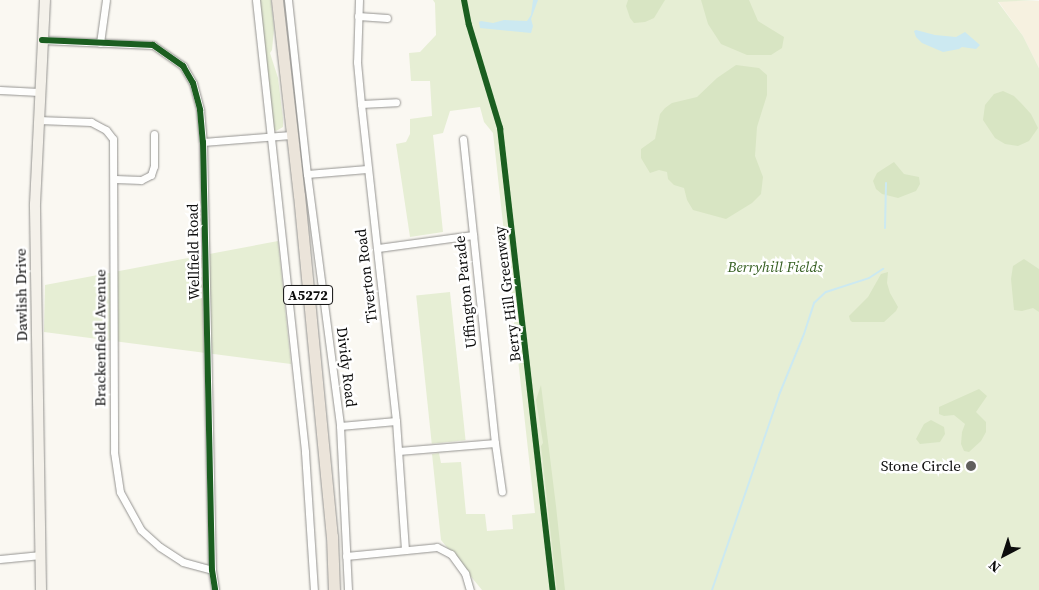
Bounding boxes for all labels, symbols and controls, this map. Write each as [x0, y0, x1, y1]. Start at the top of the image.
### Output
street label: Wellfield Road [183, 203, 203, 301]
street label: Berry Hill Greenway [490, 225, 524, 363]
street label: Tiverton Road [351, 228, 381, 324]
street label: Uffington Parade [450, 235, 480, 349]
street label: Dawlish Drive [11, 248, 31, 342]
park label: Berryhill Fields [727, 258, 823, 276]
street label: Brackenfield Avenue [91, 269, 109, 407]
road number: A5272 [283, 284, 333, 306]
street label: Dividy Road [333, 326, 361, 408]
place label: Stone Circle [881, 457, 961, 475]
marker: Stone Circle [965, 460, 977, 472]
north arrow [979, 530, 1029, 580]
text: N [984, 556, 1005, 577]

